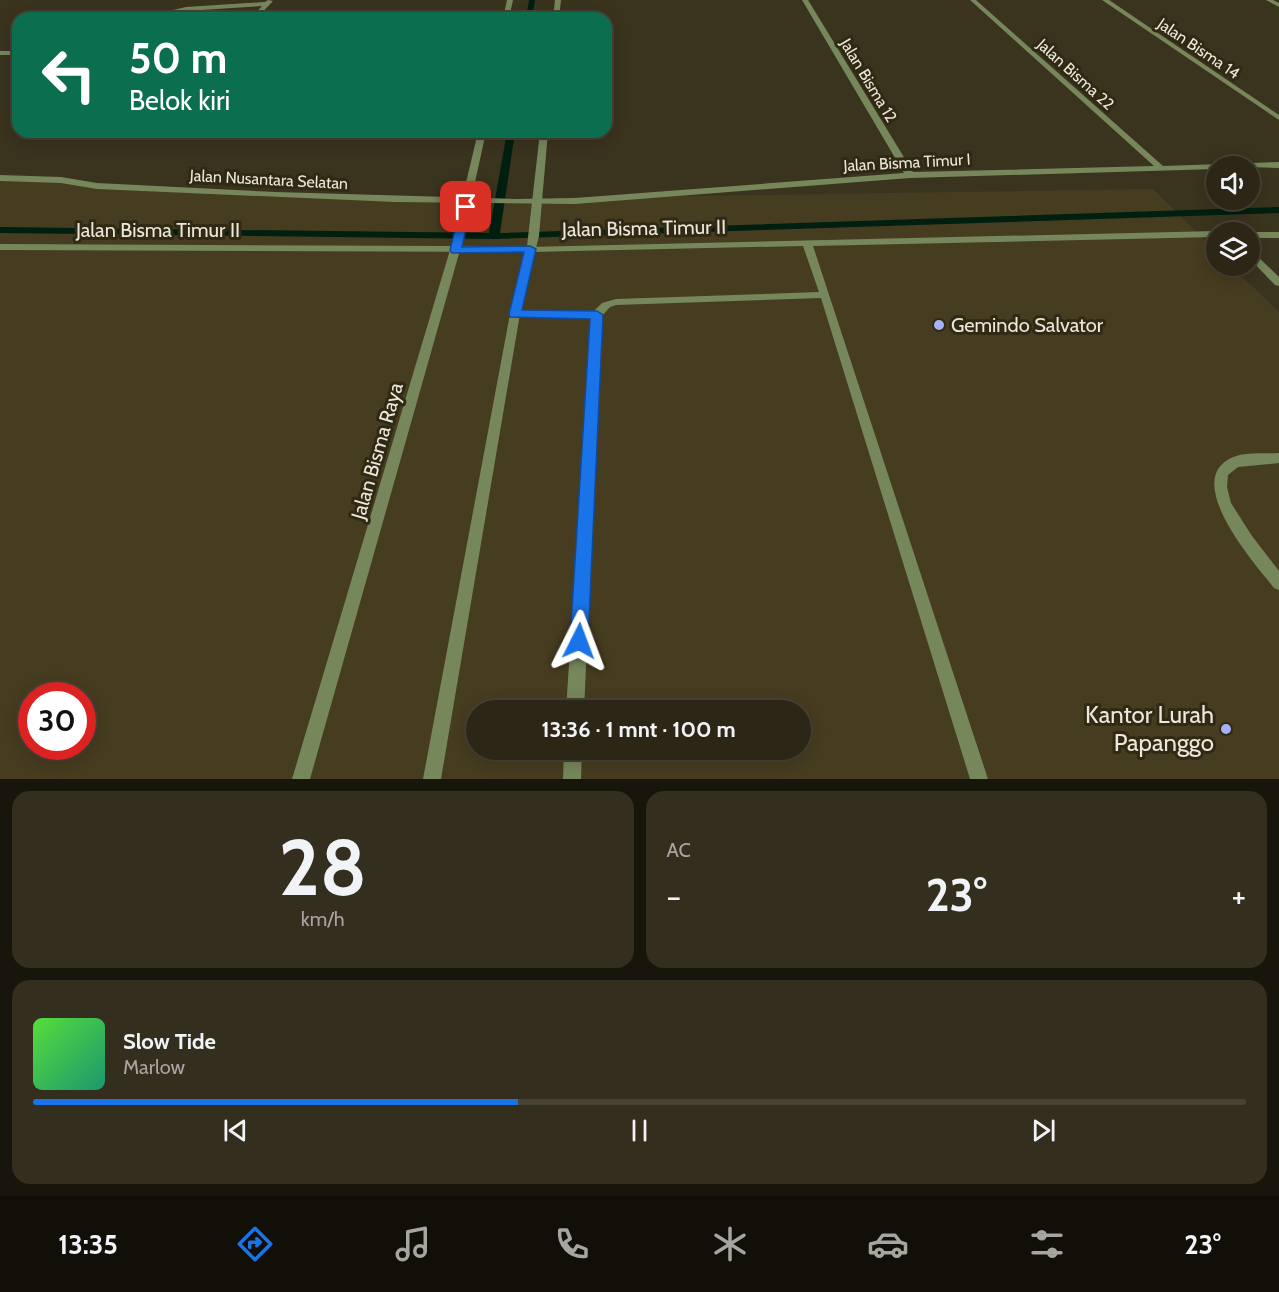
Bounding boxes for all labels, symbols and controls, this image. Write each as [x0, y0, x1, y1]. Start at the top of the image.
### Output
street label: Jalan Bisma 14 [1153, 13, 1243, 83]
text: 50 m [129, 32, 227, 84]
street label: Jalan Bisma 12 [836, 34, 901, 125]
street label: Jalan Bisma 22 [1032, 34, 1118, 114]
icon: left [30, 36, 108, 114]
text: Belok kiri [129, 84, 230, 117]
street label: Jalan Bisma Timur I [842, 150, 971, 175]
map controls [1206, 156, 1260, 276]
button: sound [1206, 156, 1260, 210]
street label: Jalan Nusantara Selatan [188, 166, 349, 193]
pin [440, 181, 491, 232]
icon: arrive [449, 190, 482, 223]
street label: Jalan Bisma Timur II [561, 215, 726, 241]
street label: Jalan Bisma Timur II [75, 218, 240, 242]
button: layers [1206, 222, 1260, 276]
place label: Gemindo Salvator [951, 313, 1104, 337]
marker: Gemindo Salvator [932, 318, 946, 332]
street label: Jalan Bisma Raya [346, 379, 408, 523]
position arrow [547, 609, 611, 673]
speed limit sign: 30 [18, 682, 96, 760]
place label: Kantor Lurah Papanggo [1085, 700, 1214, 757]
text: 13:36 · 1 mnt · 100 m [541, 716, 736, 743]
marker: Kantor Lurah Papanggo [1219, 722, 1233, 736]
text: 28 [279, 820, 367, 915]
text: AC [667, 838, 691, 862]
text: 23° [926, 868, 987, 922]
text: − [667, 876, 681, 916]
text: + [1231, 876, 1246, 916]
text: km/h [301, 907, 345, 931]
text: Slow Tide [123, 1028, 216, 1055]
text: Marlow [123, 1055, 185, 1079]
icon: previous [219, 1114, 252, 1147]
icon: pause [623, 1114, 656, 1147]
icon: next [1027, 1114, 1060, 1147]
icon: directions [234, 1223, 276, 1265]
icon: music [392, 1223, 434, 1265]
icon: phone [551, 1223, 593, 1265]
icon: climate [709, 1223, 751, 1265]
icon: car [867, 1223, 909, 1265]
icon: filters [1026, 1223, 1068, 1265]
text: 13:35 [58, 1228, 118, 1261]
text: 23° [1184, 1228, 1221, 1261]

